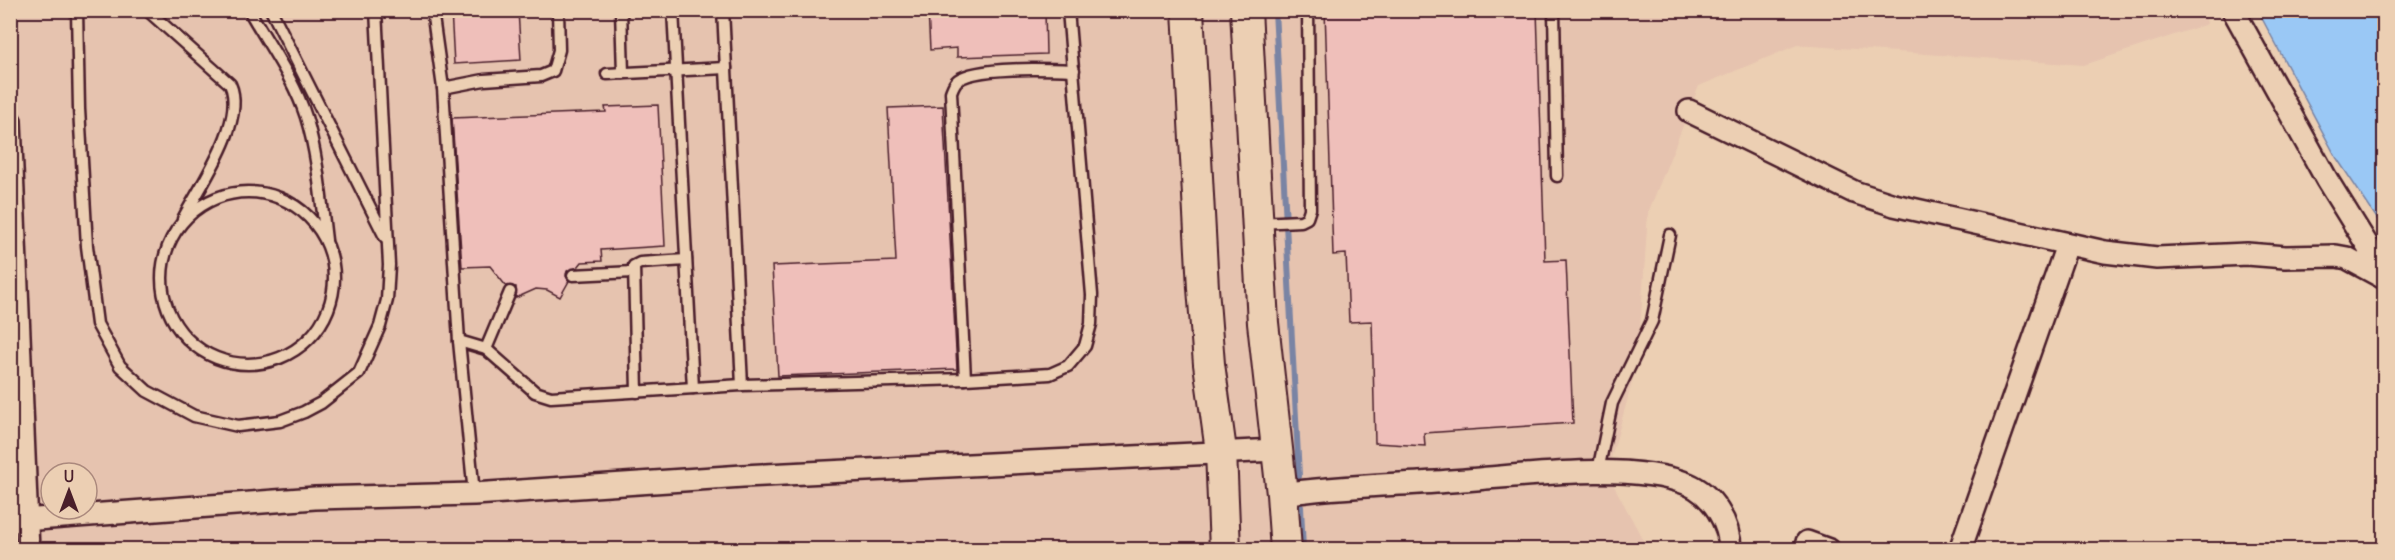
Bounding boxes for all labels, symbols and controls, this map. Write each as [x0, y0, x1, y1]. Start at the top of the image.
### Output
north arrow [39, 461, 99, 521]
text: U [64, 466, 74, 486]

